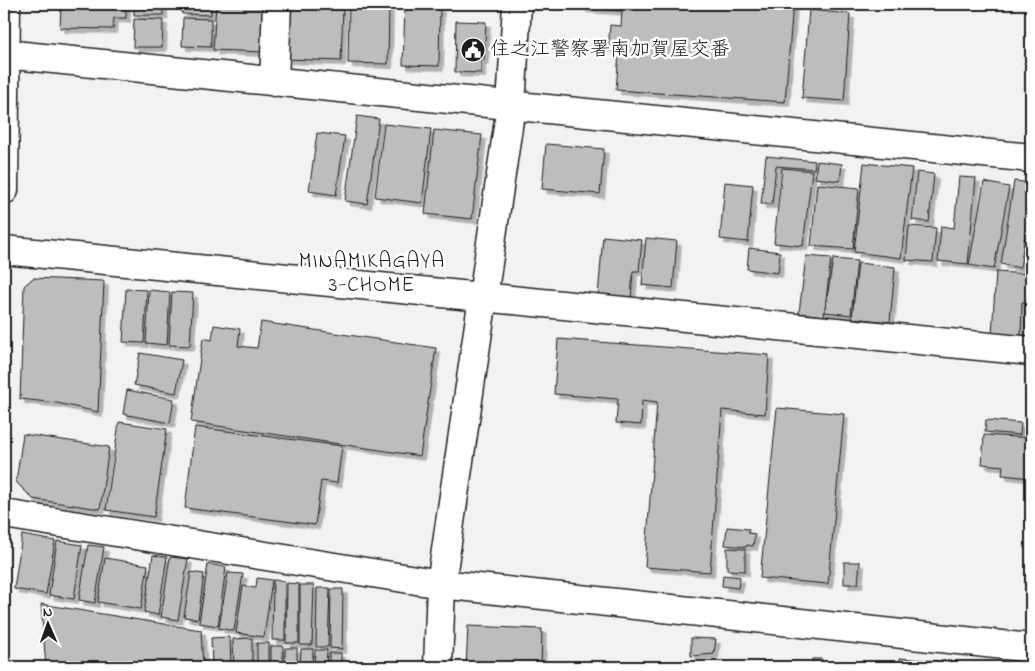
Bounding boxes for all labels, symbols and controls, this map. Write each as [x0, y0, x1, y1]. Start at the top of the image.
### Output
place label: 住之江警察署南加賀屋交番 [490, 36, 730, 65]
public building icon: 住之江警察署南加賀屋交番 [460, 37, 486, 63]
district label: MINAMIKAGAYA 3-CHOME [299, 247, 445, 301]
north arrow [22, 598, 72, 648]
text: N [43, 602, 53, 623]

